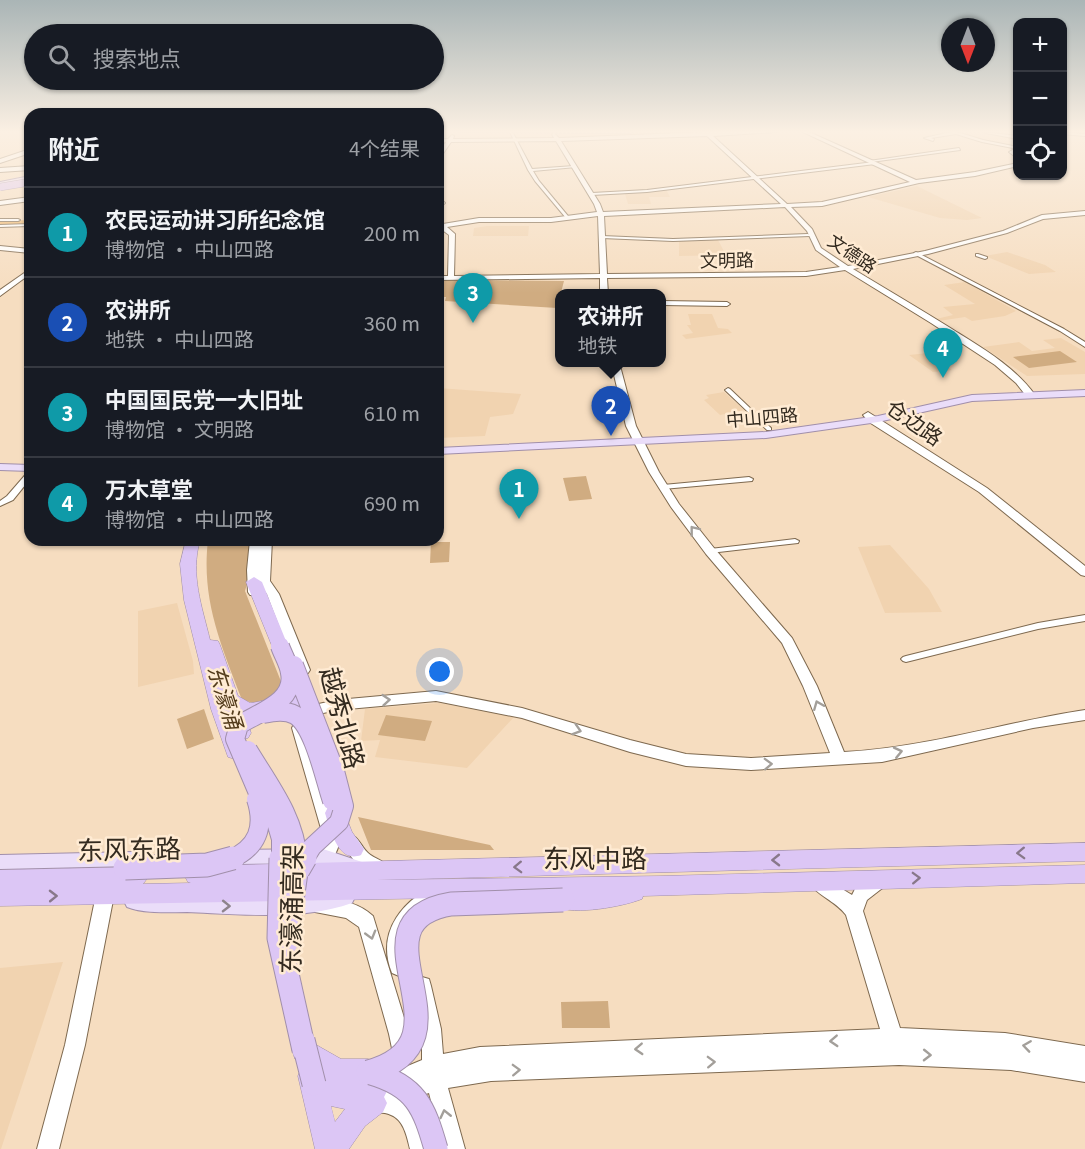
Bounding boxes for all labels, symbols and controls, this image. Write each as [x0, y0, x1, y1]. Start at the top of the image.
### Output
north arrow [941, 18, 995, 72]
map controls [1013, 18, 1067, 180]
button: + [1013, 18, 1067, 72]
search box [24, 24, 444, 90]
icon: search [45, 41, 78, 74]
text: 搜索地点 [93, 41, 181, 73]
button: − [1013, 72, 1067, 126]
button: locate [1013, 126, 1067, 180]
text: 附近 [48, 129, 100, 166]
text: 4个结果 [349, 133, 420, 162]
text: 农民运动讲习所纪念馆 [105, 202, 325, 234]
text: 1 [62, 218, 73, 247]
text: 200 m [364, 218, 420, 247]
street label: 文德路 [823, 226, 883, 278]
text: 博物馆 · 中山四路 [105, 234, 274, 263]
street label: 文明路 [700, 246, 754, 272]
pin: 3 [454, 274, 492, 323]
popup [555, 289, 666, 367]
text: 农讲所 [105, 292, 171, 324]
text: 农讲所 [577, 298, 644, 330]
text: 2 [62, 308, 73, 337]
text: 360 m [364, 308, 420, 337]
text: 地铁 · 中山四路 [105, 324, 254, 353]
pin: 4 [924, 328, 962, 378]
text: 地铁 [577, 330, 617, 359]
text: 中国国民党一大旧址 [105, 382, 303, 414]
pin: 2 [592, 386, 630, 436]
street label: 仓边路 [881, 391, 950, 452]
text: 3 [62, 398, 73, 427]
text: 610 m [364, 398, 420, 427]
street label: 中山四路 [725, 400, 799, 432]
text: 博物馆 · 文明路 [105, 414, 254, 443]
pin: 1 [500, 470, 538, 519]
text: 万木草堂 [105, 472, 193, 504]
text: 4 [62, 488, 73, 517]
text: 690 m [364, 488, 420, 517]
text: 博物馆 · 中山四路 [105, 504, 274, 533]
one-way arrow [691, 526, 702, 537]
your location [425, 657, 454, 686]
water label: 东濠涌 [201, 660, 253, 736]
street label: 越秀北路 [313, 662, 376, 772]
one-way arrow [382, 694, 391, 707]
one-way arrow [812, 701, 825, 711]
one-way arrow [571, 723, 582, 735]
one-way arrow [892, 746, 902, 759]
one-way arrow [763, 758, 772, 770]
street label: 东风东路 [77, 828, 181, 867]
street label: 东风中路 [543, 838, 647, 875]
street label: 东濠涌高架 [270, 844, 309, 974]
one-way arrow [1016, 847, 1025, 860]
one-way arrow [771, 854, 780, 867]
one-way arrow [513, 860, 522, 873]
one-way arrow [911, 872, 920, 885]
one-way arrow [48, 890, 57, 902]
one-way arrow [222, 900, 231, 912]
one-way arrow [364, 929, 376, 940]
one-way arrow [830, 1034, 839, 1047]
one-way arrow [1023, 1040, 1032, 1052]
one-way arrow [635, 1043, 644, 1056]
one-way arrow [922, 1049, 931, 1062]
one-way arrow [706, 1056, 715, 1069]
one-way arrow [511, 1063, 520, 1076]
one-way arrow [440, 1109, 453, 1119]

